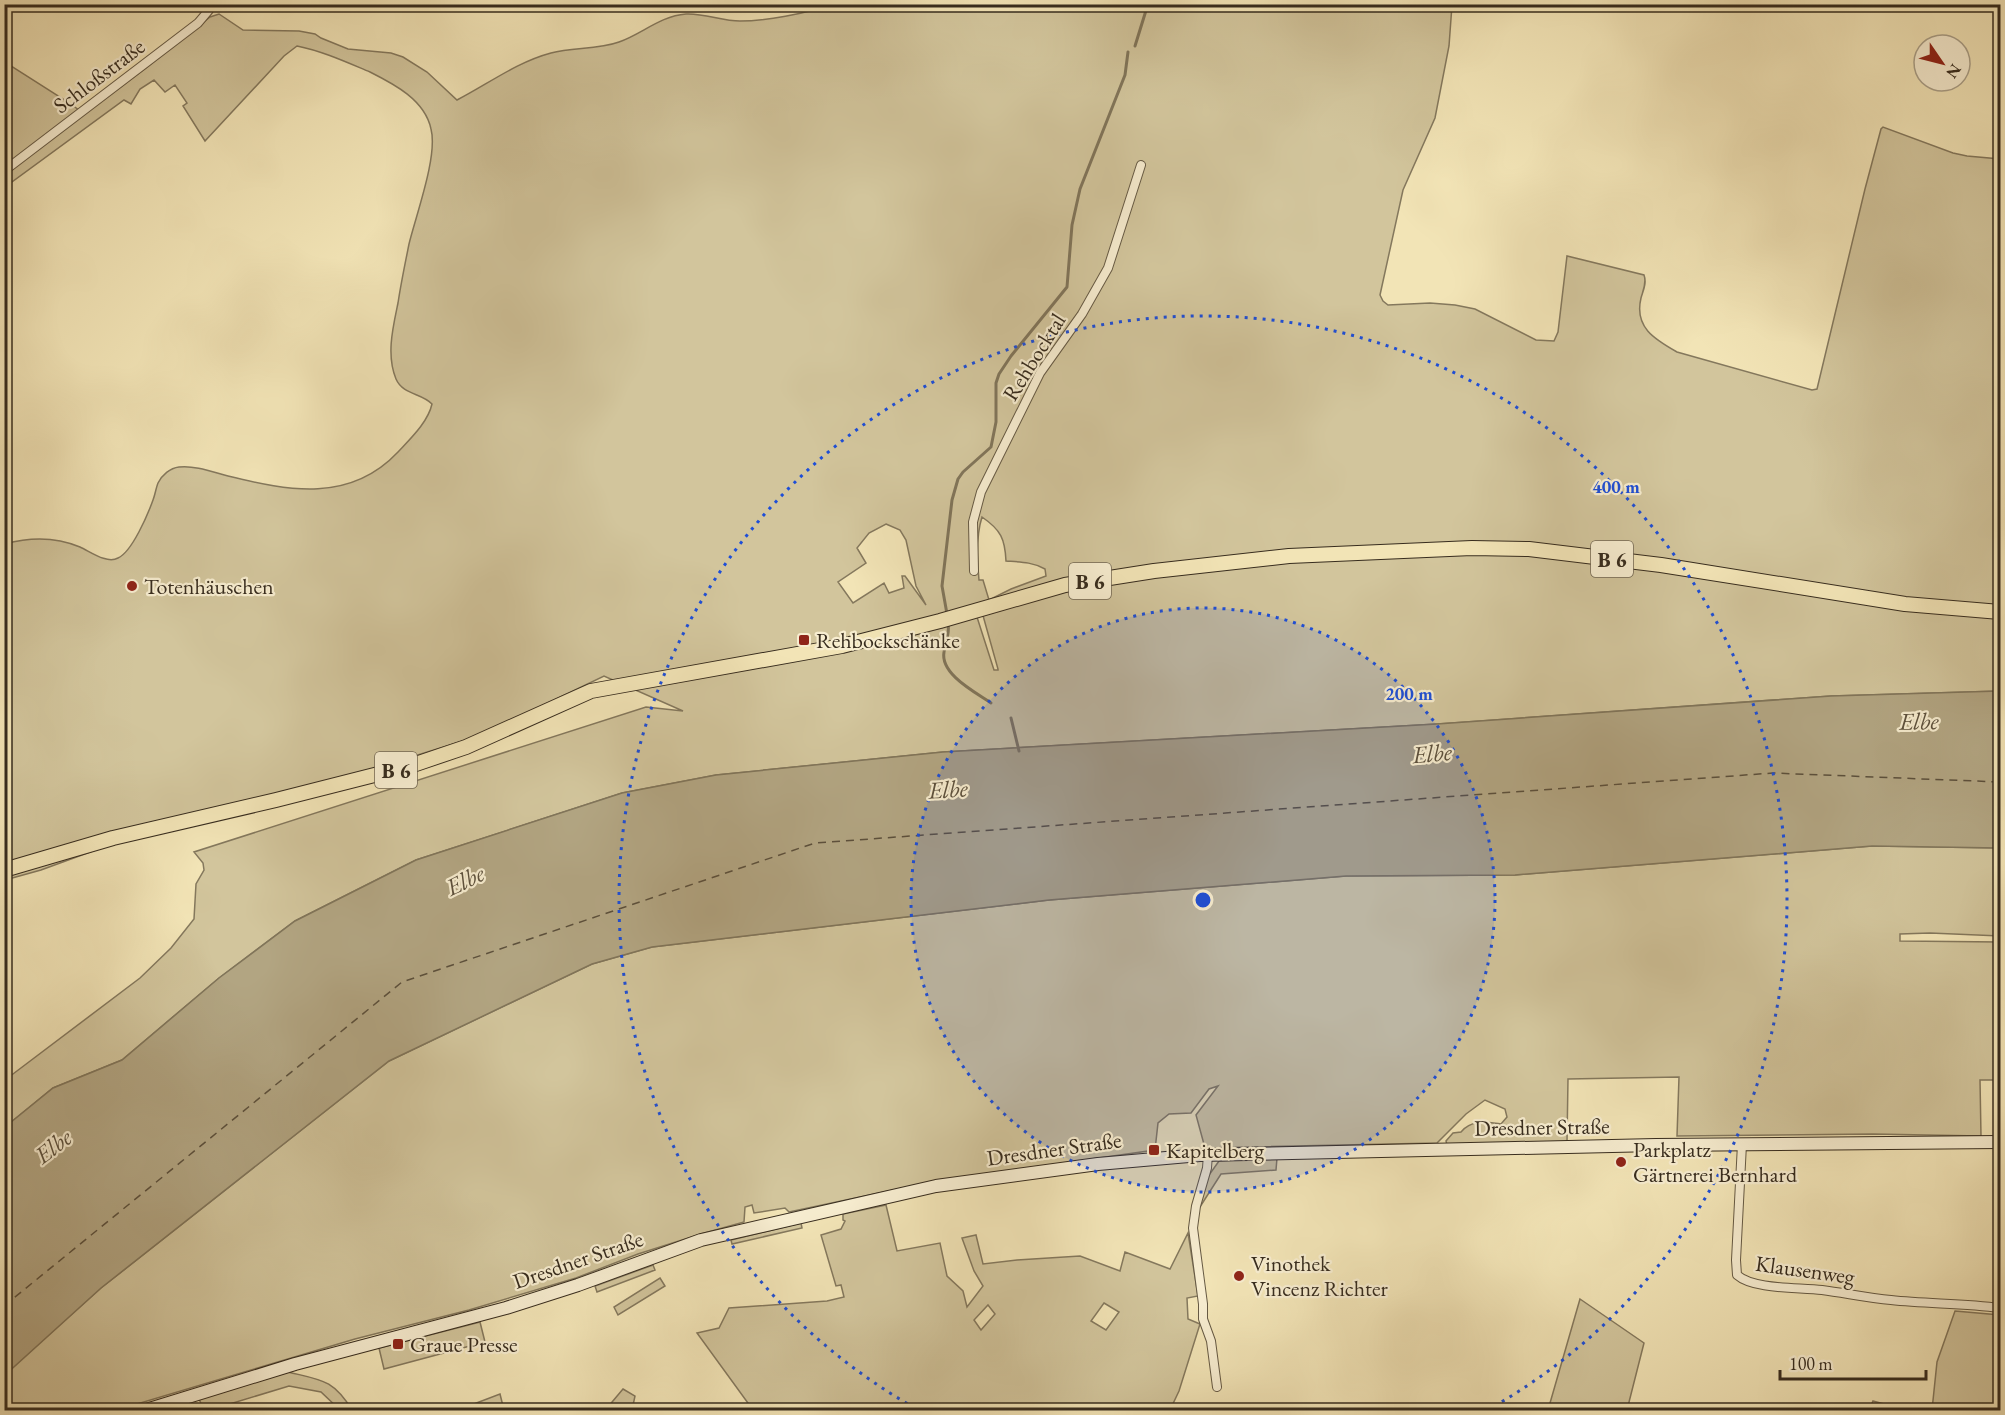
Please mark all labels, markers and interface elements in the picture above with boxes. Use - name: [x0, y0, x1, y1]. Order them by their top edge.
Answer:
- street label: Schloßstraße: [47, 32, 151, 120]
- north arrow: [1912, 33, 1972, 93]
- text: N: [1942, 60, 1966, 83]
- street label: Rehbocktal: [996, 308, 1072, 406]
- text: 400 m: [1592, 475, 1640, 498]
- road number: B 6: [1591, 541, 1633, 577]
- road number: B 6: [1069, 563, 1111, 599]
- place label: Totenhäuschen: [144, 572, 274, 601]
- marker: Totenhäuschen: [125, 579, 139, 593]
- place label: Rehbockschänke: [816, 626, 960, 655]
- marker: Rehbockschänke: [797, 633, 811, 647]
- text: 200 m: [1385, 682, 1433, 705]
- water label: Elbe: [1898, 705, 1940, 737]
- water label: Elbe: [1410, 736, 1454, 770]
- road number: B 6: [375, 752, 417, 788]
- water label: Elbe: [926, 772, 969, 806]
- water label: Elbe: [440, 857, 490, 903]
- centre of rings: [1193, 890, 1213, 910]
- street label: Dresdner Straße: [1474, 1111, 1610, 1143]
- water label: Elbe: [27, 1121, 79, 1171]
- street label: Dresdner Straße: [985, 1125, 1124, 1173]
- place label: Parkplatz Gärtnerei Bernhard: [1633, 1135, 1798, 1189]
- place label: Kapitelberg: [1166, 1136, 1265, 1165]
- marker: Kapitelberg: [1147, 1143, 1161, 1157]
- marker: Parkplatz Gärtnerei Bernhard: [1614, 1155, 1628, 1169]
- street label: Dresdner Straße: [509, 1224, 647, 1296]
- place label: Vinothek Vincenz Richter: [1251, 1249, 1389, 1303]
- street label: Klausenweg: [1753, 1249, 1857, 1291]
- marker: Vinothek Vincenz Richter: [1232, 1269, 1246, 1283]
- place label: Graue Presse: [410, 1330, 518, 1359]
- marker: Graue Presse: [391, 1337, 405, 1351]
- scale bar: [1780, 1343, 1926, 1381]
- text: 100 m: [1789, 1352, 1833, 1375]

